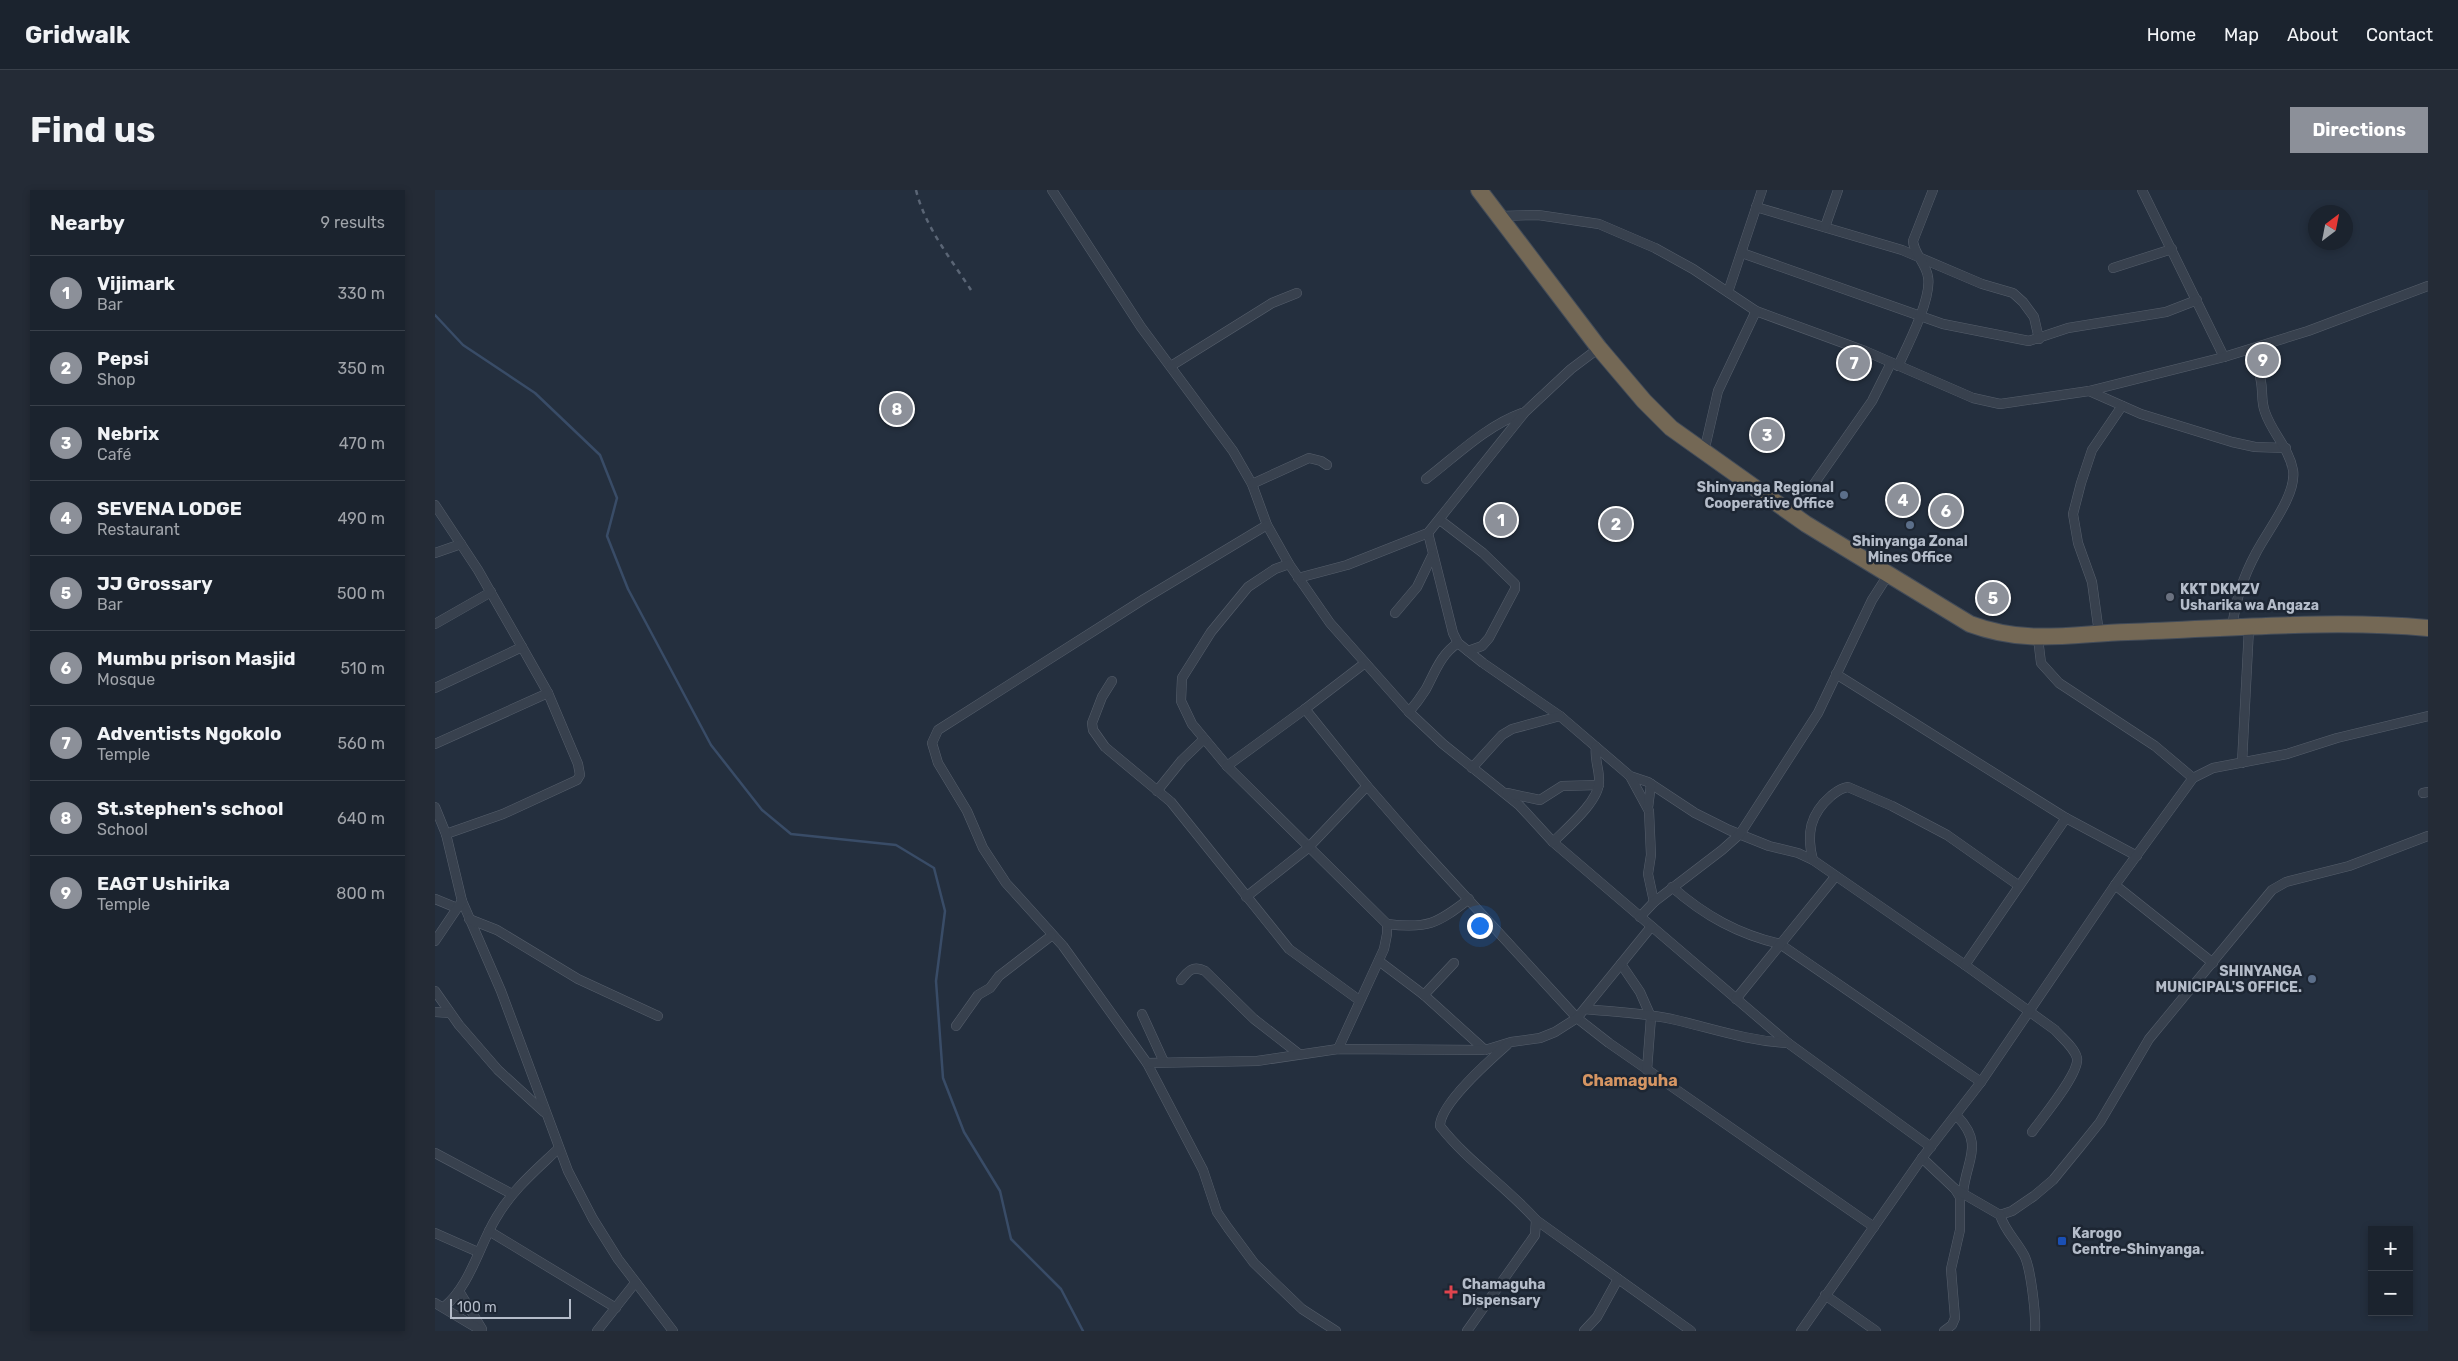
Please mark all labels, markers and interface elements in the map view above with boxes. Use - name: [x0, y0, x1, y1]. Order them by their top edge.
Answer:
- text: Gridwalk: [25, 21, 130, 49]
- text: Home: [2147, 24, 2196, 46]
- text: Map: [2224, 24, 2259, 46]
- text: About: [2287, 24, 2338, 46]
- text: Contact: [2366, 24, 2433, 46]
- button: Directions: [2290, 107, 2428, 153]
- text: Find us: [30, 109, 155, 151]
- north arrow: [2308, 205, 2353, 250]
- text: Nearby: [50, 210, 125, 235]
- text: 9 results: [321, 213, 385, 232]
- text: Vijimark: [97, 272, 175, 295]
- text: 1: [62, 284, 70, 303]
- text: 330 m: [337, 284, 385, 303]
- text: Bar: [97, 295, 123, 314]
- pin: 9: [2247, 341, 2279, 379]
- pin: 7: [1838, 344, 1870, 382]
- text: Pepsi: [97, 347, 149, 370]
- text: 2: [61, 359, 71, 378]
- text: 350 m: [338, 359, 385, 378]
- text: Shop: [97, 370, 135, 389]
- pin: 8: [881, 390, 913, 428]
- pin: 3: [1751, 416, 1783, 454]
- text: Nebrix: [97, 422, 159, 445]
- text: 3: [61, 434, 71, 453]
- text: 470 m: [339, 434, 385, 453]
- text: Café: [97, 445, 131, 464]
- place label: Shinyanga Regional Cooperative Office: [1697, 479, 1834, 512]
- pin: 4: [1887, 481, 1919, 519]
- marker: Shinyanga Regional Cooperative Office: [1838, 489, 1850, 501]
- pin: 6: [1930, 492, 1962, 530]
- text: SEVENA LODGE: [97, 497, 242, 520]
- pin: 1: [1485, 501, 1517, 539]
- pin: 2: [1600, 505, 1632, 543]
- text: 4: [61, 509, 71, 528]
- text: 490 m: [337, 509, 385, 528]
- marker: Shinyanga Zonal Mines Office: [1904, 519, 1916, 531]
- text: Restaurant: [97, 520, 180, 539]
- place label: Shinyanga Zonal Mines Office: [1852, 533, 1968, 566]
- text: JJ Grossary: [97, 572, 213, 595]
- pin: 5: [1977, 579, 2009, 617]
- place label: KKT DKMZV Usharika wa Angaza: [2180, 581, 2319, 614]
- text: 5: [61, 584, 71, 603]
- text: 500 m: [337, 584, 385, 603]
- marker: KKT DKMZV Usharika wa Angaza: [2164, 591, 2176, 603]
- text: Bar: [97, 595, 123, 614]
- text: Mumbu prison Masjid: [97, 647, 296, 670]
- text: 6: [61, 659, 71, 678]
- text: 510 m: [341, 659, 385, 678]
- text: Mosque: [97, 670, 155, 689]
- text: Adventists Ngokolo: [97, 722, 282, 745]
- text: 7: [61, 734, 71, 753]
- text: 560 m: [338, 734, 385, 753]
- text: Temple: [97, 745, 150, 764]
- text: St.stephen's school: [97, 797, 283, 820]
- text: 8: [61, 809, 71, 828]
- text: 640 m: [337, 809, 385, 828]
- text: School: [97, 820, 148, 839]
- text: EAGT Ushirika: [97, 872, 230, 895]
- text: 9: [61, 884, 71, 903]
- text: 800 m: [336, 884, 385, 903]
- text: Temple: [97, 895, 150, 914]
- your location: [1467, 913, 1493, 939]
- place label: SHINYANGA MUNICIPAL'S OFFICE.: [2155, 963, 2302, 996]
- marker: SHINYANGA MUNICIPAL'S OFFICE.: [2306, 973, 2318, 985]
- district label: Chamaguha: [1582, 1071, 1678, 1090]
- place label: Karogo Centre-Shinyanga.: [2072, 1225, 2204, 1258]
- map controls: [2368, 1226, 2413, 1316]
- button: +: [2368, 1226, 2413, 1271]
- marker: Karogo Centre-Shinyanga.: [2056, 1235, 2068, 1247]
- button: −: [2368, 1271, 2413, 1316]
- place label: Chamaguha Dispensary: [1462, 1276, 1545, 1309]
- marker: Chamaguha Dispensary: [1444, 1285, 1458, 1299]
- scale bar: [450, 1296, 571, 1319]
- text: 100 m: [457, 1299, 497, 1316]

